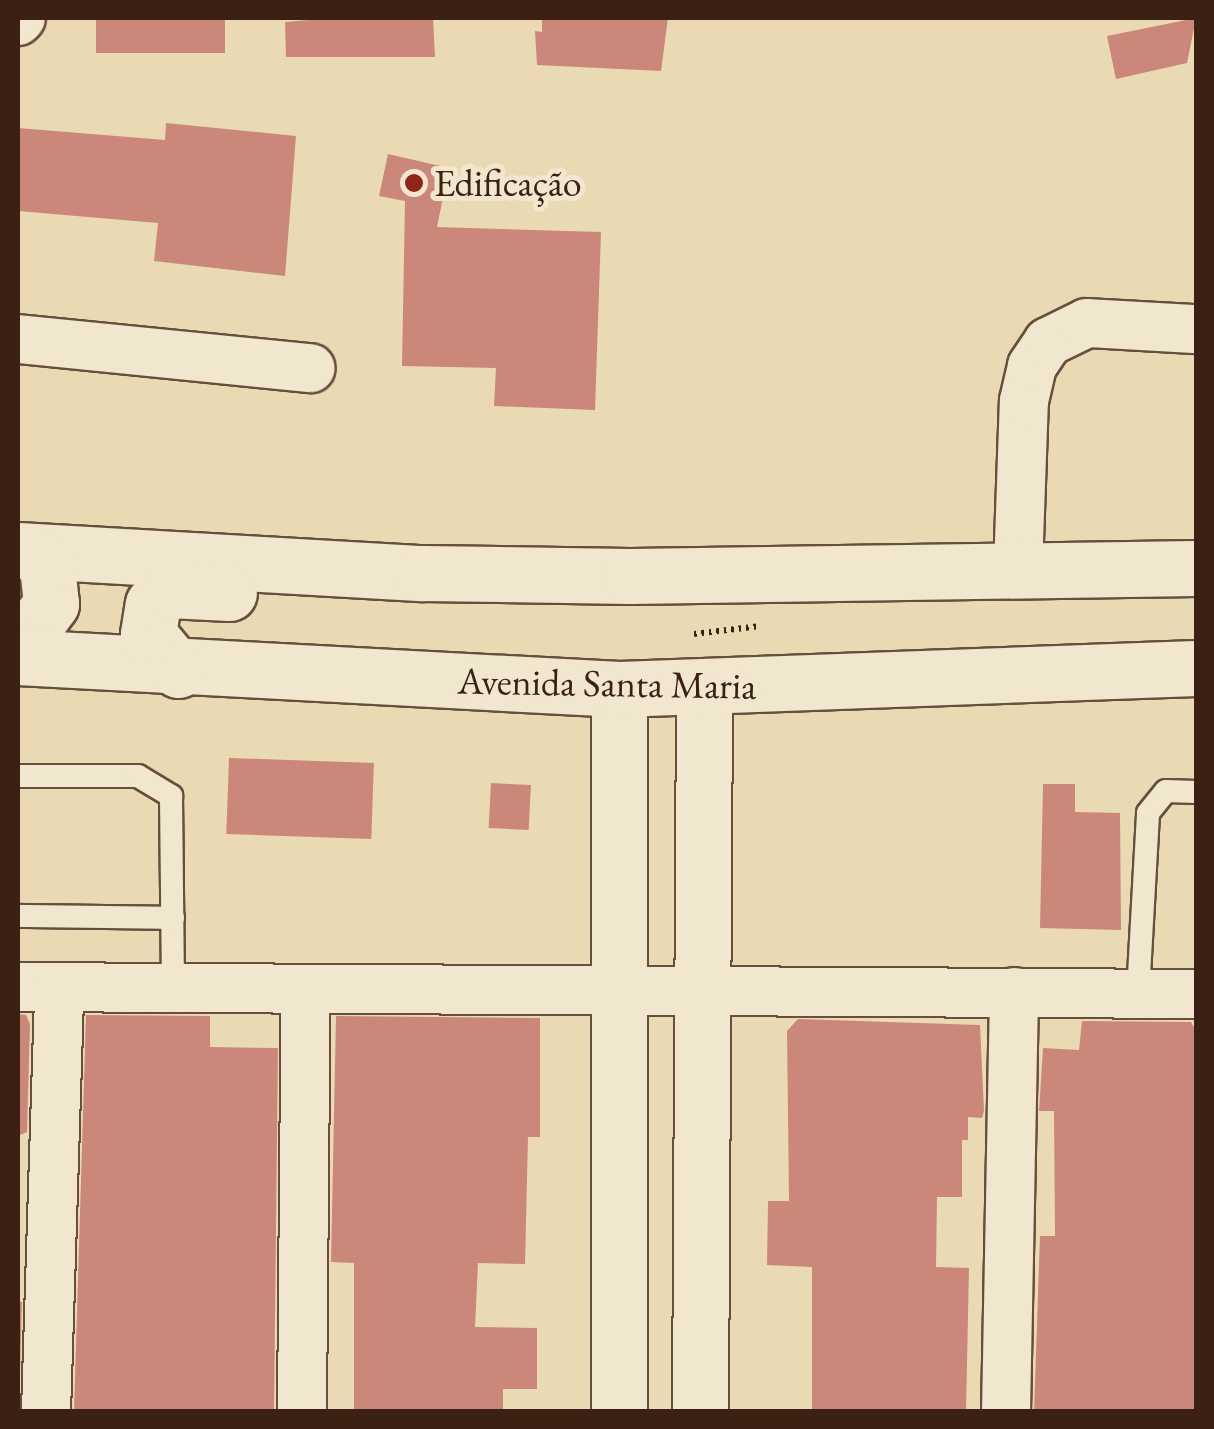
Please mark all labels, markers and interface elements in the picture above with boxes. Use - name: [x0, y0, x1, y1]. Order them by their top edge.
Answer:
- place label: Edificação: [434, 160, 582, 206]
- marker: Edificação: [403, 172, 425, 194]
- street label: Avenida Santa Maria: [457, 658, 757, 708]

